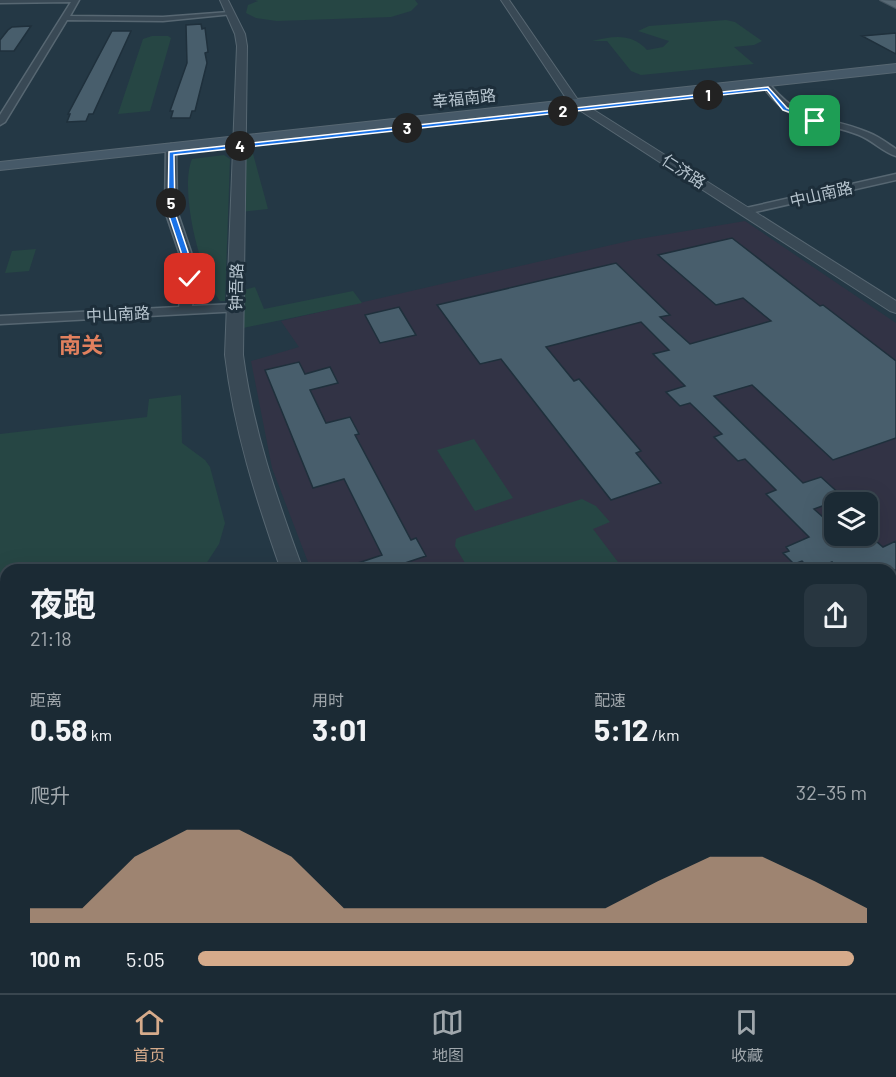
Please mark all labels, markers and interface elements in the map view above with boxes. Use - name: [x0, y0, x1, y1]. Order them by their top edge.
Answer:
- pin: 1: [693, 80, 723, 110]
- street label: 幸福南路: [431, 85, 497, 110]
- text: 1: [705, 85, 711, 104]
- pin: [789, 95, 840, 146]
- pin: 2: [548, 96, 578, 126]
- text: 2: [559, 101, 567, 120]
- icon: arrive: [798, 104, 831, 137]
- pin: 3: [392, 113, 422, 143]
- text: 3: [403, 118, 411, 137]
- pin: 4: [225, 131, 255, 161]
- text: 4: [235, 136, 245, 155]
- street label: 仁济路: [659, 150, 710, 192]
- street label: 中山南路: [788, 177, 854, 210]
- pin: 5: [156, 188, 186, 218]
- text: 5: [167, 193, 175, 212]
- pin: [164, 253, 215, 304]
- icon: check: [173, 262, 206, 295]
- street label: 钟吾路: [226, 263, 245, 311]
- street label: 中山南路: [86, 302, 150, 325]
- district label: 南关: [59, 331, 103, 357]
- map controls: [824, 492, 878, 546]
- button: layers: [824, 492, 878, 546]
- text: 夜跑: [30, 583, 96, 623]
- button: share: [804, 584, 867, 647]
- text: 21:18: [30, 626, 72, 650]
- text: 距离: [30, 690, 62, 709]
- text: 用时: [312, 690, 344, 709]
- text: 配速: [594, 690, 626, 709]
- text: 0.58: [30, 711, 88, 747]
- text: 3:01: [312, 711, 367, 747]
- text: 5:12: [594, 711, 649, 747]
- text: km: [88, 725, 112, 744]
- text: /km: [649, 725, 679, 744]
- text: 32–35 m: [796, 780, 867, 804]
- text: 爬升: [30, 783, 70, 807]
- text: 100 m: [30, 947, 81, 971]
- text: 5:05: [126, 947, 165, 971]
- tab: 首页: [133, 1006, 166, 1066]
- tab: 地图: [431, 1006, 464, 1066]
- tab: 收藏: [730, 1006, 763, 1066]

